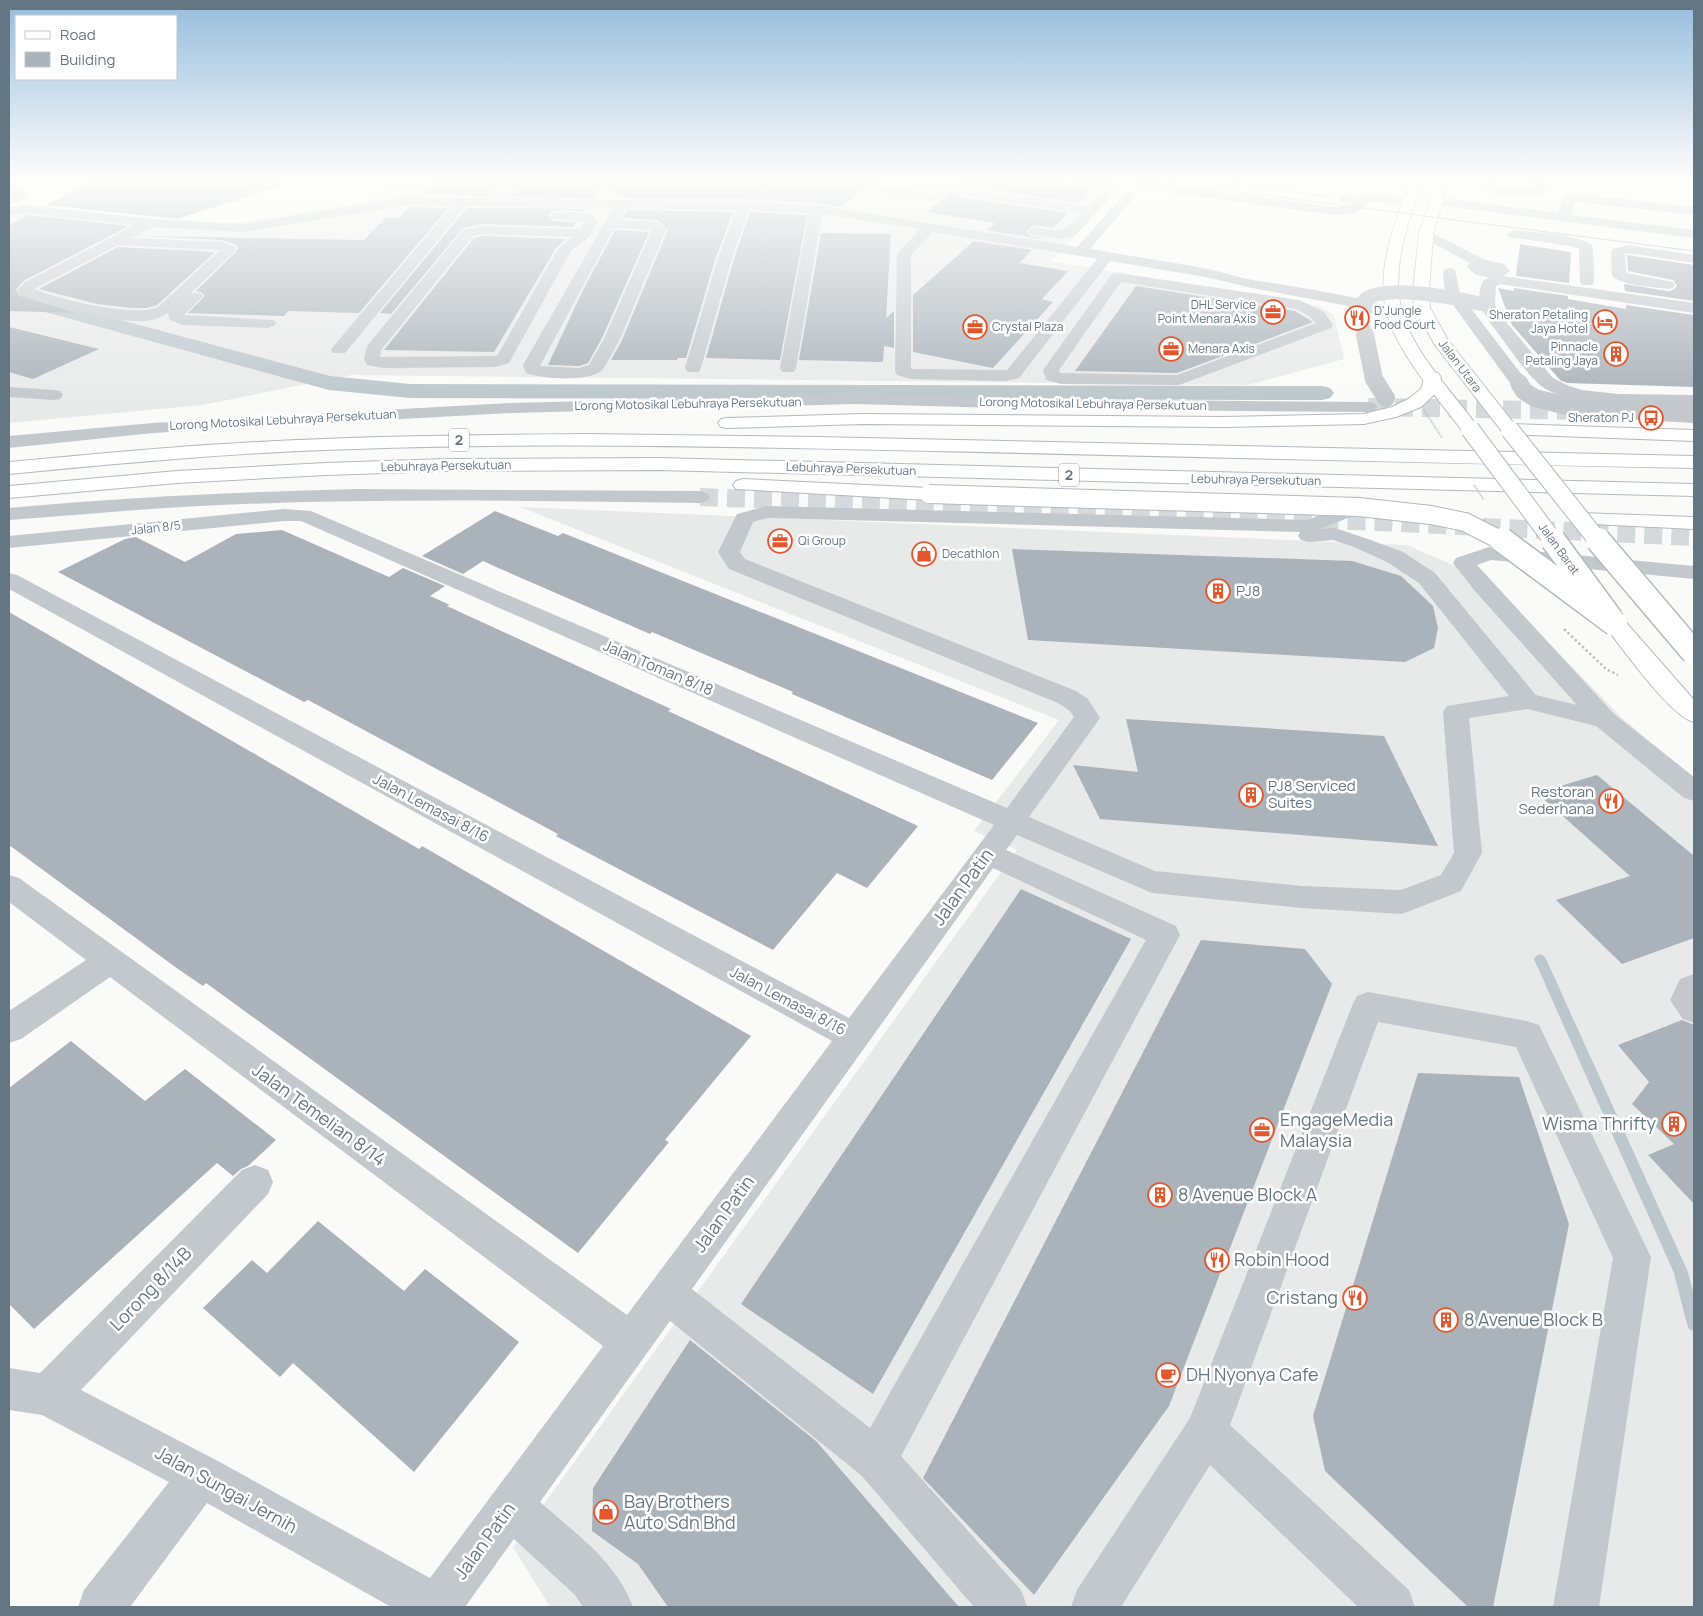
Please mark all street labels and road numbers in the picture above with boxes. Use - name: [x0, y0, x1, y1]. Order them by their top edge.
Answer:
- street label: Jalan Utara: [1435, 336, 1486, 396]
- street label: Lorong Motosikal Lebuhraya Persekutuan: [574, 393, 802, 414]
- street label: Lorong Motosikal Lebuhraya Persekutuan: [979, 393, 1207, 414]
- street label: Lorong Motosikal Lebuhraya Persekutuan: [169, 405, 397, 434]
- road number: 2: [449, 428, 469, 452]
- street label: Lebuhraya Persekutuan: [381, 456, 511, 475]
- street label: Lebuhraya Persekutuan: [786, 458, 917, 479]
- road number: 2: [1059, 464, 1079, 486]
- street label: Lebuhraya Persekutuan: [1191, 470, 1321, 489]
- street label: Jalan 8/5: [130, 516, 182, 539]
- street label: Jalan Barat: [1535, 519, 1584, 578]
- street label: Jalan Toman 8/18: [600, 635, 716, 700]
- street label: Jalan Lemasai 8/16: [370, 768, 493, 847]
- street label: Jalan Patin: [926, 843, 998, 930]
- street label: Jalan Lemasai 8/16: [727, 961, 850, 1040]
- street label: Jalan Temelian 8/14: [248, 1057, 391, 1171]
- street label: Jalan Patin: [687, 1170, 759, 1257]
- street label: Lorong 8/14B: [104, 1241, 196, 1335]
- street label: Jalan Sungai Jernih: [151, 1440, 302, 1538]
- street label: Jalan Patin: [448, 1497, 520, 1584]

